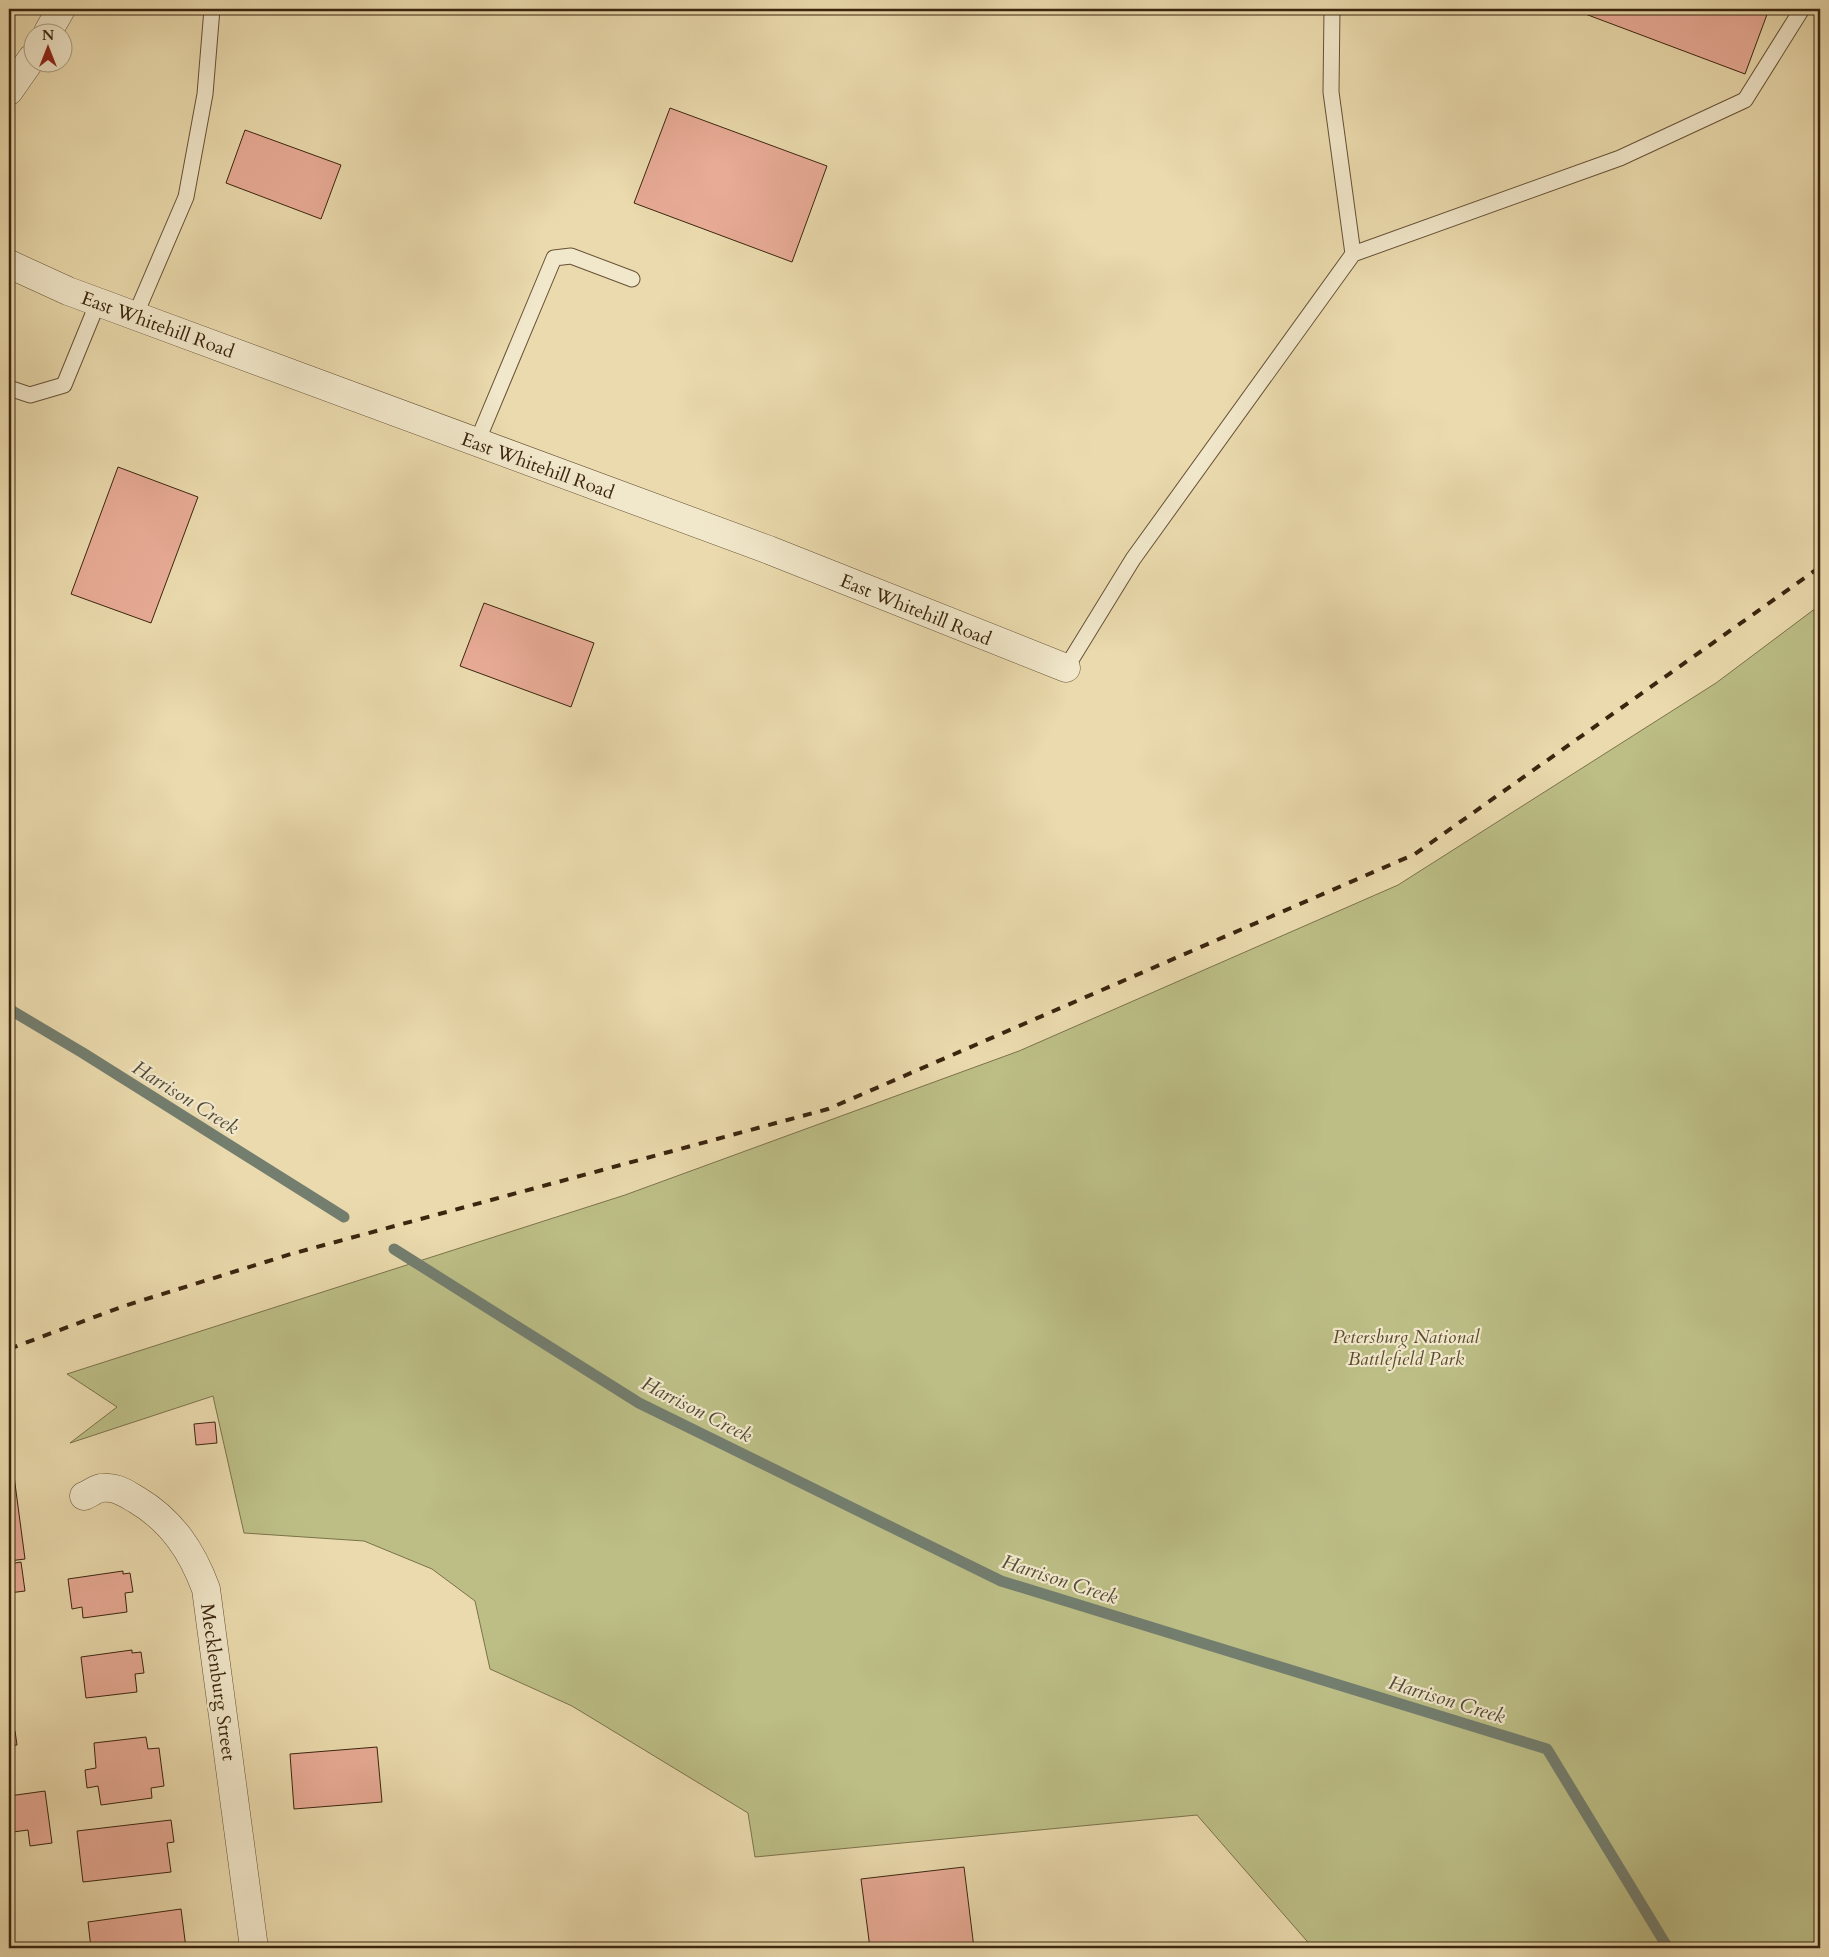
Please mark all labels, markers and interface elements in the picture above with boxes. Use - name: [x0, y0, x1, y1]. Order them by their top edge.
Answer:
- north arrow: [22, 22, 72, 72]
- text: N: [42, 26, 54, 45]
- street label: East Whitehill Road: [78, 285, 238, 365]
- street label: East Whitehill Road: [458, 426, 618, 506]
- street label: East Whitehill Road: [836, 568, 995, 652]
- water label: Harrison Creek: [127, 1054, 244, 1141]
- park label: Petersburg National Battlefield Park: [1333, 1324, 1480, 1372]
- water label: Harrison Creek: [637, 1370, 757, 1449]
- water label: Harrison Creek: [998, 1548, 1122, 1611]
- street label: Mecklenburg Street: [194, 1602, 242, 1762]
- water label: Harrison Creek: [1385, 1669, 1509, 1730]

